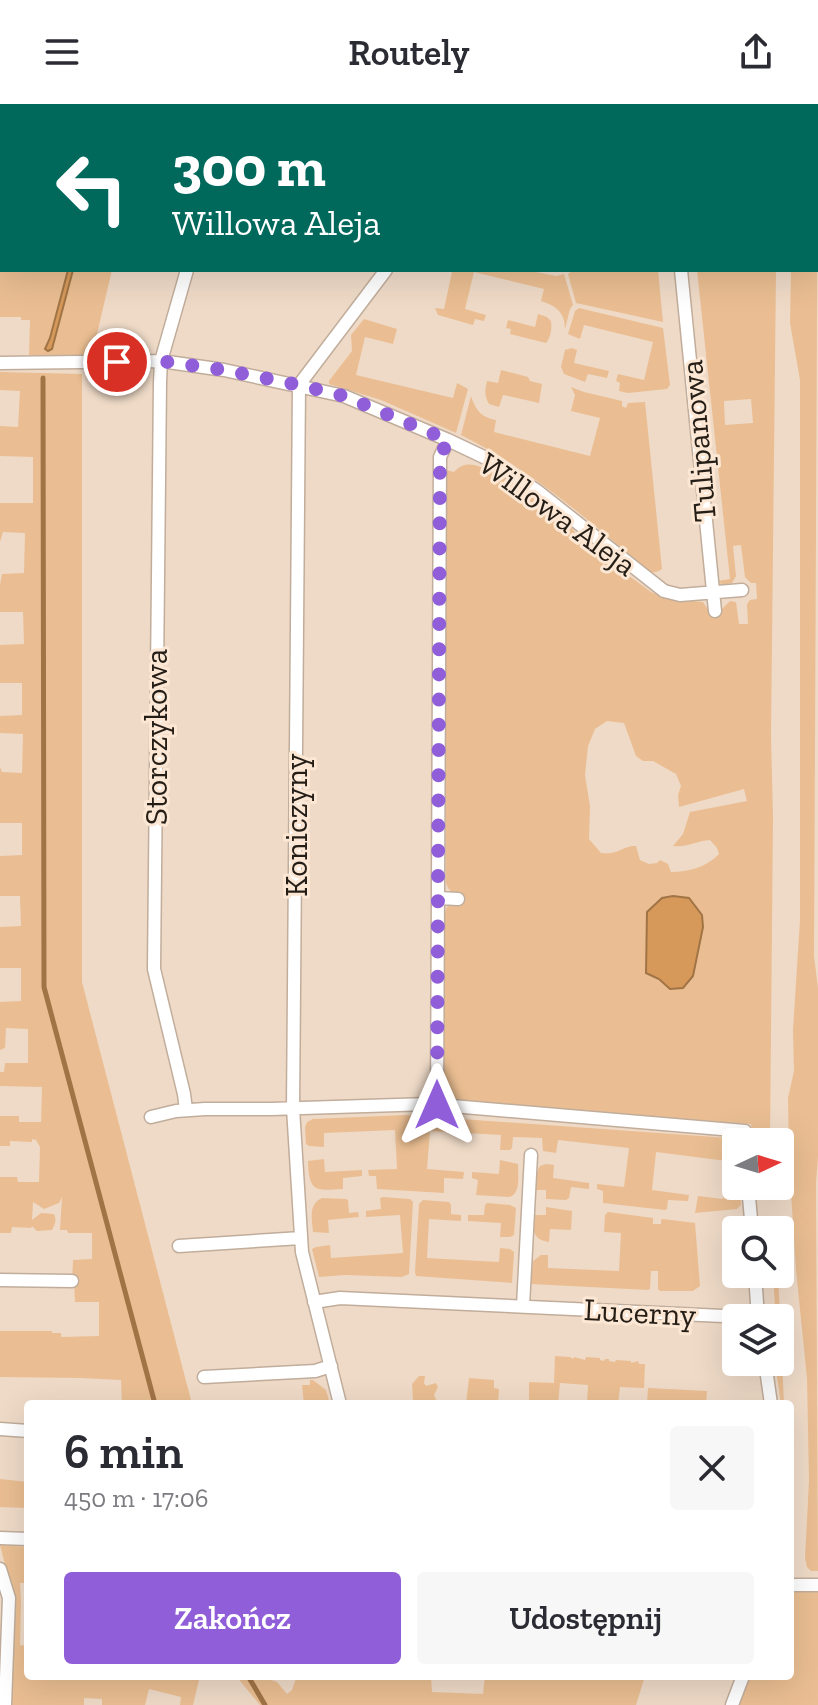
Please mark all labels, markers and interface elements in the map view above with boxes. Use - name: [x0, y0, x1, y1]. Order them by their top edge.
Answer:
- icon: menu: [40, 30, 84, 74]
- icon: share: [734, 30, 778, 74]
- text: Routely: [348, 31, 470, 74]
- text: 300 m: [172, 133, 326, 200]
- icon: left: [40, 136, 144, 240]
- text: Willowa Aleja: [172, 201, 381, 244]
- pin: [83, 328, 151, 396]
- icon: arrive: [95, 340, 139, 384]
- street label: Tulipanowa: [672, 358, 724, 524]
- street label: Willowa Aleja: [472, 444, 644, 584]
- street label: Storczykowa: [137, 649, 175, 825]
- street label: Koniczyny: [277, 753, 315, 897]
- position arrow: [395, 1063, 479, 1147]
- north arrow: [722, 1128, 794, 1200]
- map controls: [722, 1128, 794, 1376]
- button: search: [722, 1216, 794, 1288]
- street label: Lucerny: [583, 1290, 698, 1334]
- button: layers: [722, 1304, 794, 1376]
- text: 6 min: [64, 1423, 183, 1480]
- button: close: [670, 1426, 754, 1510]
- text: 450 m · 17:06: [64, 1482, 209, 1514]
- button: Zakończ: [64, 1572, 401, 1664]
- button: Udostępnij: [417, 1572, 754, 1664]

